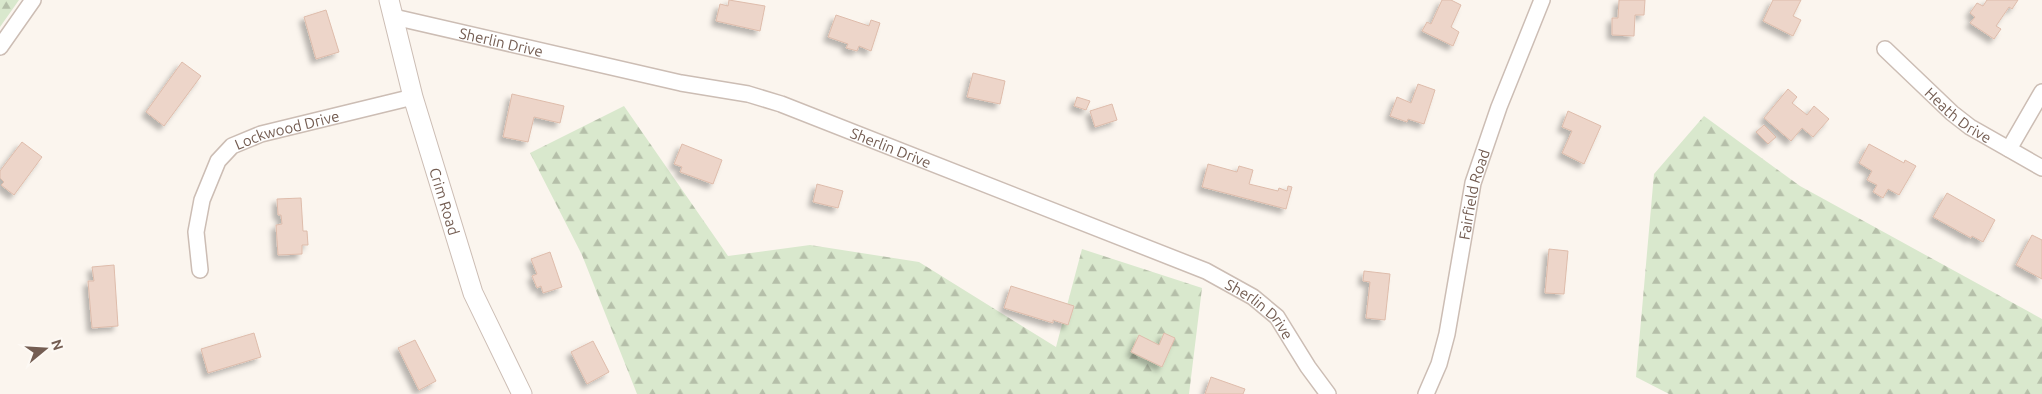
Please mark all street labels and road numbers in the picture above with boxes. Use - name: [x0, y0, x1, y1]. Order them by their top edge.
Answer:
- street label: Sherlin Drive: [458, 24, 545, 60]
- street label: Heath Drive: [1922, 84, 1995, 146]
- street label: Lockwood Drive: [232, 107, 341, 152]
- street label: Sherlin Drive: [848, 124, 934, 171]
- street label: Fairfield Road: [1455, 147, 1493, 241]
- street label: Crim Road: [427, 166, 463, 237]
- street label: Sherlin Drive: [1223, 275, 1297, 342]

